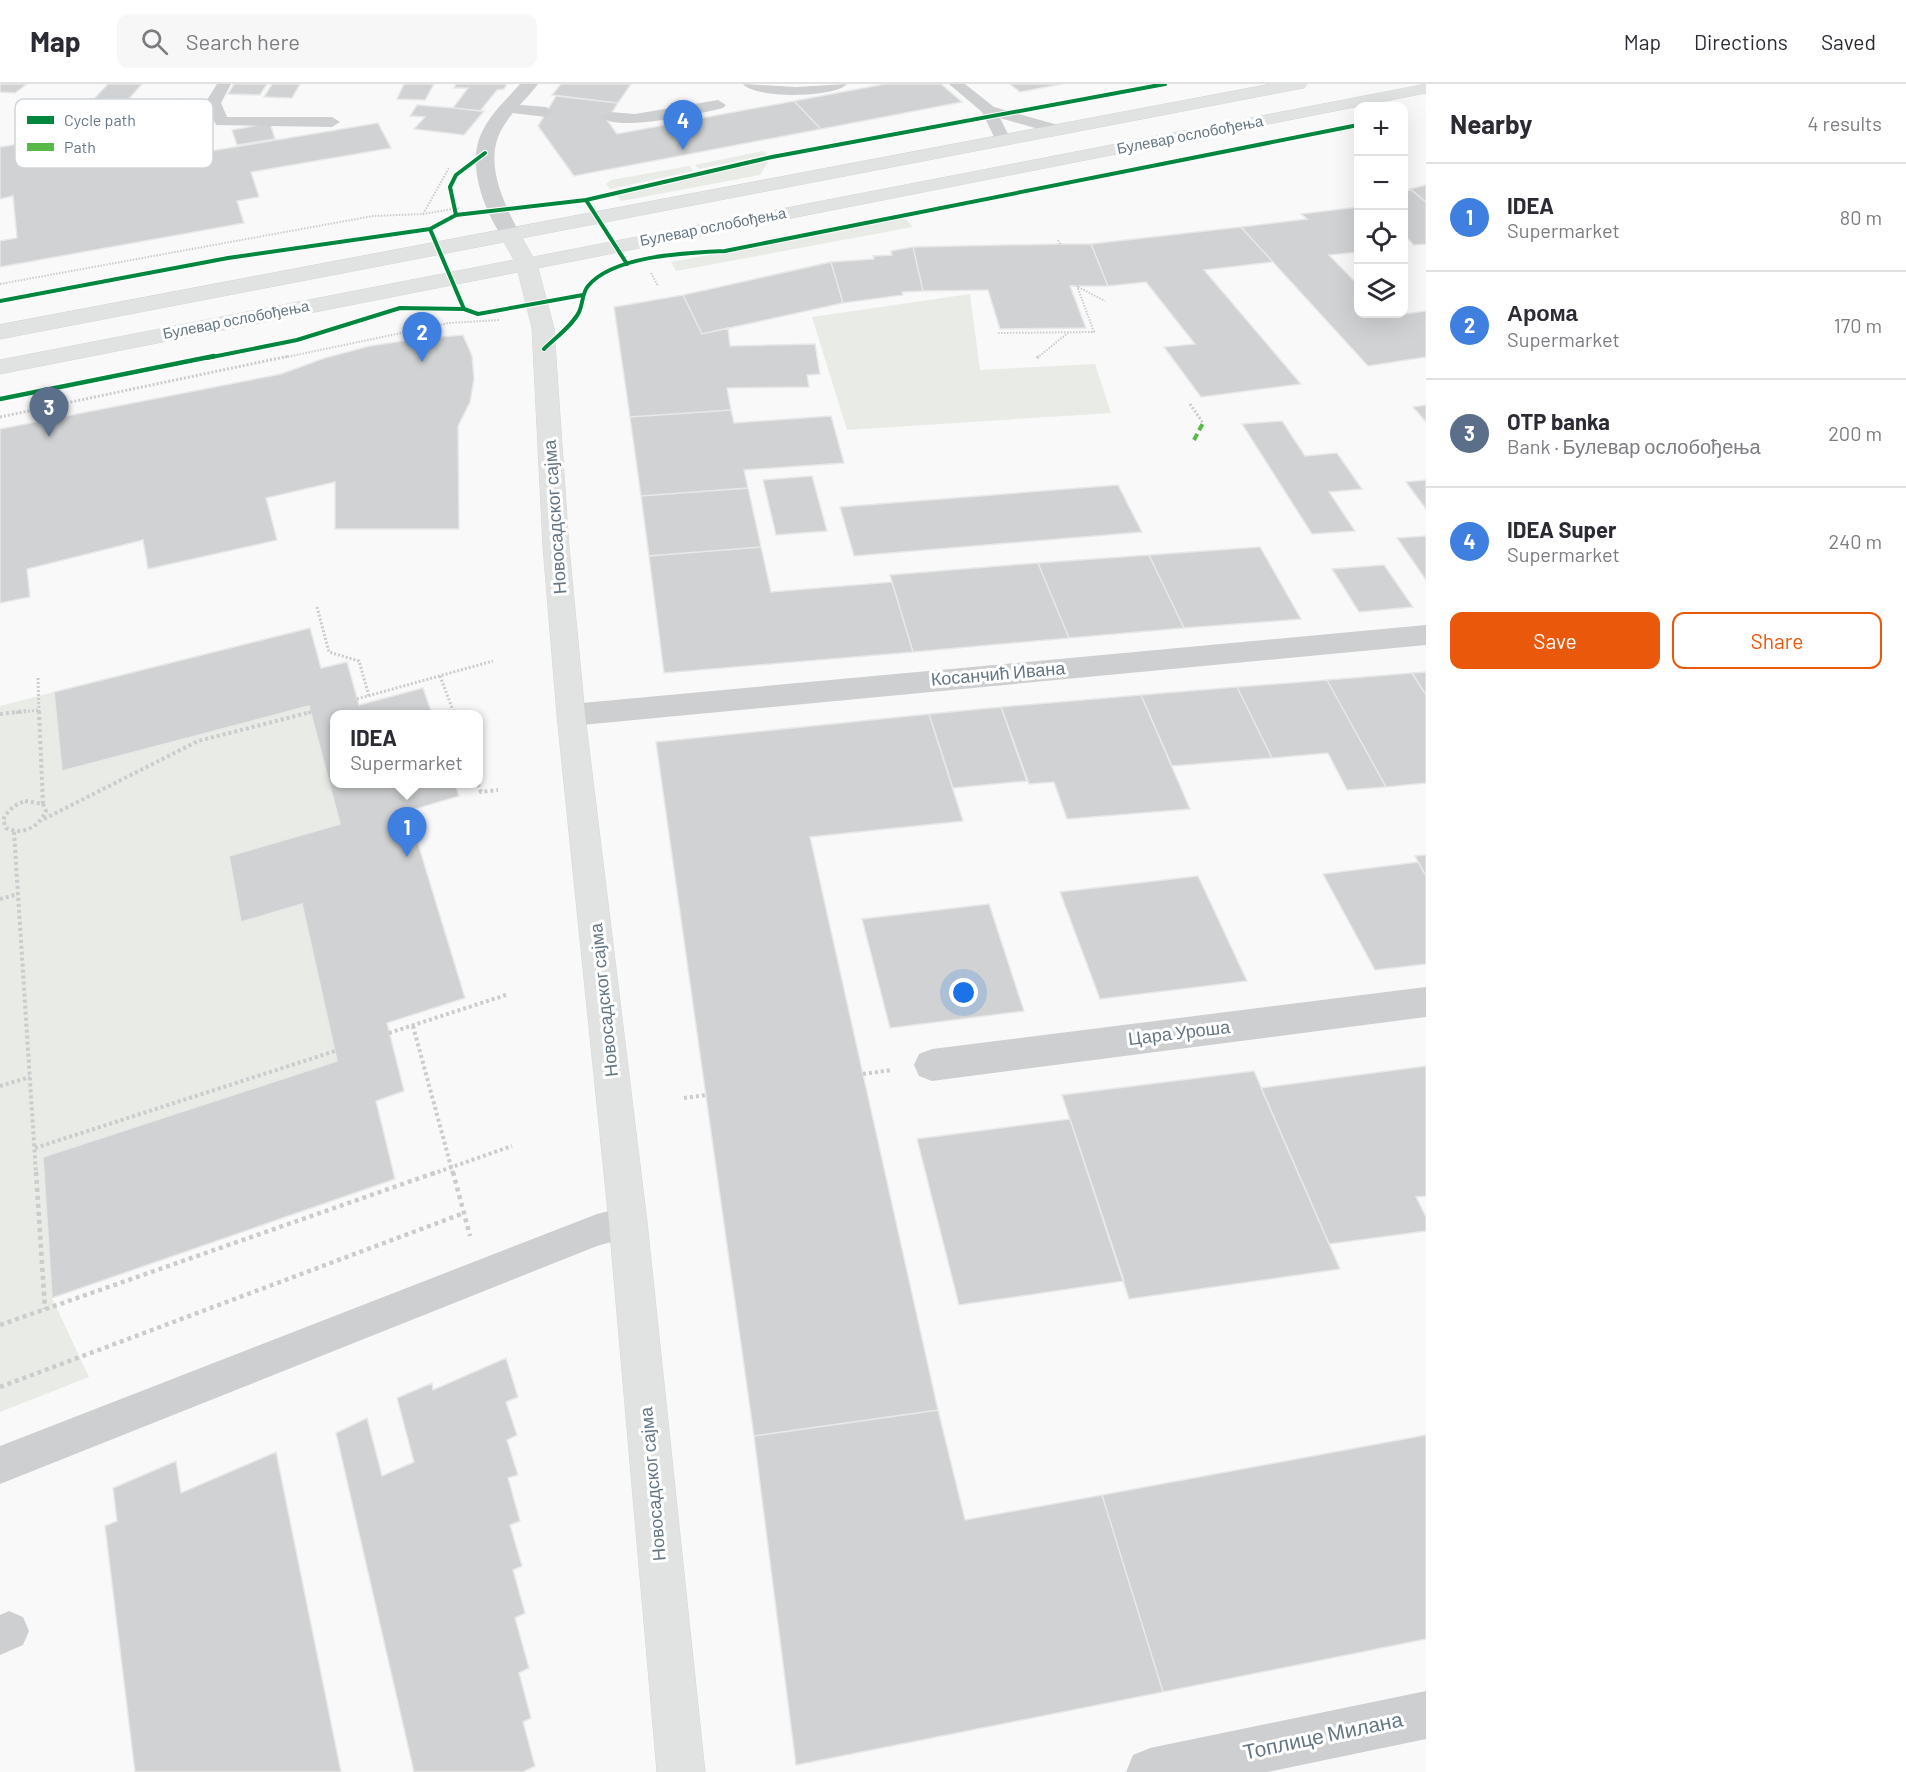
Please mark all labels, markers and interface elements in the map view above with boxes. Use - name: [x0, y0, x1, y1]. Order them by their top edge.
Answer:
- search box: [117, 14, 537, 68]
- text: Map: [30, 24, 81, 58]
- icon: search: [138, 25, 171, 58]
- text: Search here: [186, 28, 300, 54]
- text: Map: [1624, 29, 1661, 54]
- text: Directions: [1694, 29, 1788, 54]
- text: Saved: [1821, 29, 1876, 54]
- legend: [15, 99, 213, 168]
- pin: 4: [664, 100, 702, 150]
- map controls: [1354, 102, 1408, 318]
- button: +: [1354, 102, 1408, 156]
- text: Nearby: [1450, 108, 1532, 139]
- text: Cycle path: [64, 110, 136, 129]
- street label: Булевар ослобођења: [1115, 111, 1265, 157]
- text: 4 results: [1807, 111, 1882, 135]
- text: Path: [64, 137, 96, 156]
- button: −: [1354, 156, 1408, 210]
- text: IDEA: [1507, 192, 1554, 218]
- street label: Булевар ослобођења: [638, 203, 788, 249]
- text: 1: [1466, 205, 1473, 229]
- text: 80 m: [1840, 205, 1882, 229]
- button: locate: [1354, 210, 1408, 264]
- text: Supermarket: [1507, 218, 1620, 242]
- button: layers: [1354, 264, 1408, 318]
- street label: Булевар ослобођења: [161, 296, 311, 342]
- text: Арома: [1507, 299, 1578, 325]
- pin: 2: [402, 312, 442, 362]
- text: 2: [1464, 313, 1475, 337]
- text: 170 m: [1834, 313, 1882, 337]
- text: Supermarket: [1507, 327, 1620, 351]
- pin: 3: [29, 388, 68, 437]
- text: OTP banka: [1507, 408, 1610, 434]
- text: 3: [1464, 421, 1475, 445]
- text: 200 m: [1828, 421, 1882, 445]
- text: Bank · Булевар ослобођења: [1507, 434, 1761, 458]
- street label: Новосадског сајма: [538, 438, 570, 595]
- text: IDEA Super: [1507, 516, 1616, 542]
- text: 4: [1463, 529, 1476, 553]
- text: 240 m: [1828, 529, 1882, 553]
- text: Supermarket: [1507, 542, 1620, 566]
- button: Save: [1450, 612, 1660, 669]
- button: Share: [1672, 612, 1882, 669]
- street label: Косанчић Ивана: [930, 656, 1067, 690]
- popup: [330, 710, 483, 788]
- text: IDEA: [350, 724, 397, 750]
- text: Supermarket: [350, 750, 463, 774]
- pin: 1: [388, 808, 426, 857]
- street label: Новосадског сајма: [584, 921, 622, 1078]
- your location: [949, 978, 978, 1007]
- street label: Цара Уроша: [1127, 1015, 1232, 1049]
- street label: Новосадског сајма: [634, 1405, 670, 1562]
- street label: Топлице Милана: [1241, 1705, 1405, 1764]

